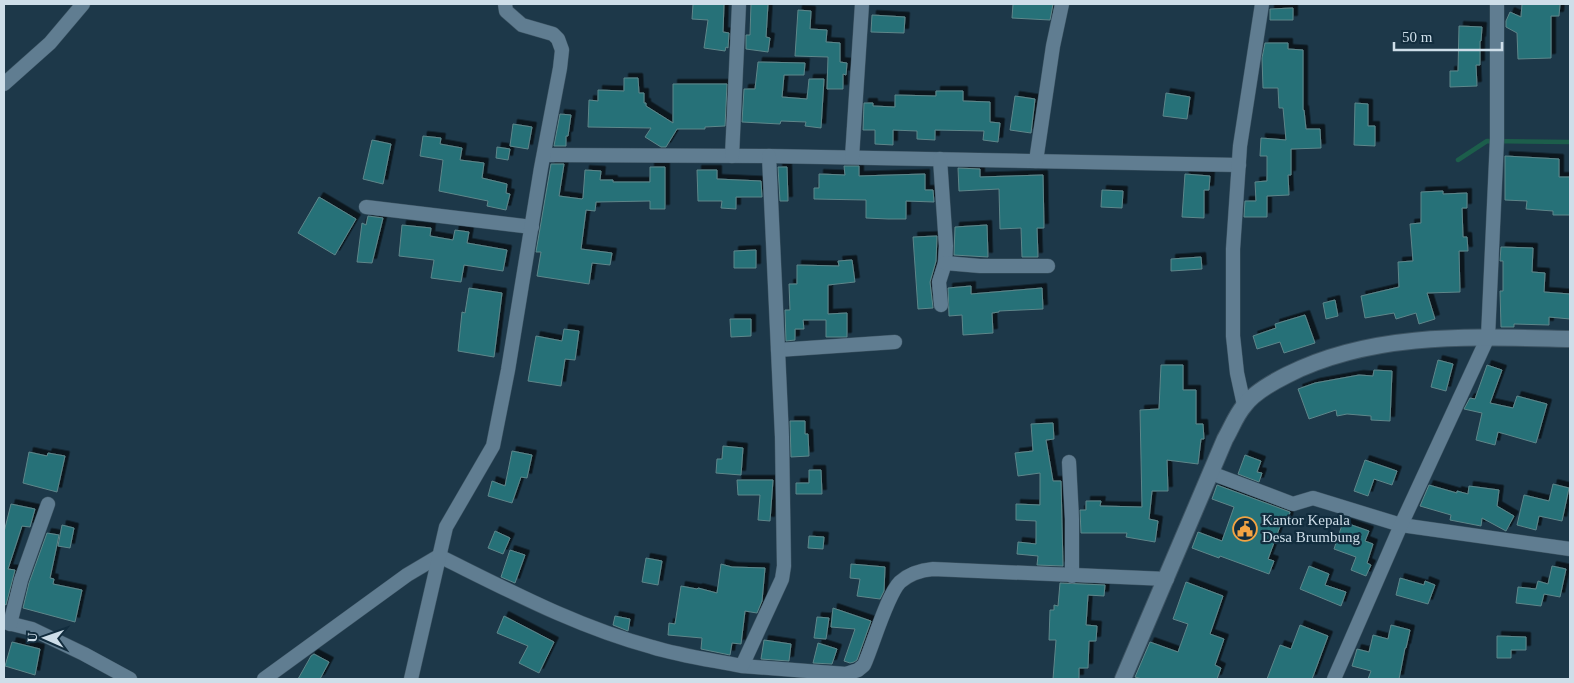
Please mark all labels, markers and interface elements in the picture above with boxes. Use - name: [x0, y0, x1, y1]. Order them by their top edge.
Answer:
- scale bar: [1394, 20, 1502, 52]
- text: 50 m: [1402, 29, 1433, 45]
- place label: Kantor Kepala Desa Brumbung: [1262, 512, 1360, 545]
- public building icon: Kantor Kepala Desa Brumbung: [1232, 516, 1258, 542]
- north arrow: [20, 613, 70, 663]
- text: U: [25, 632, 40, 643]

